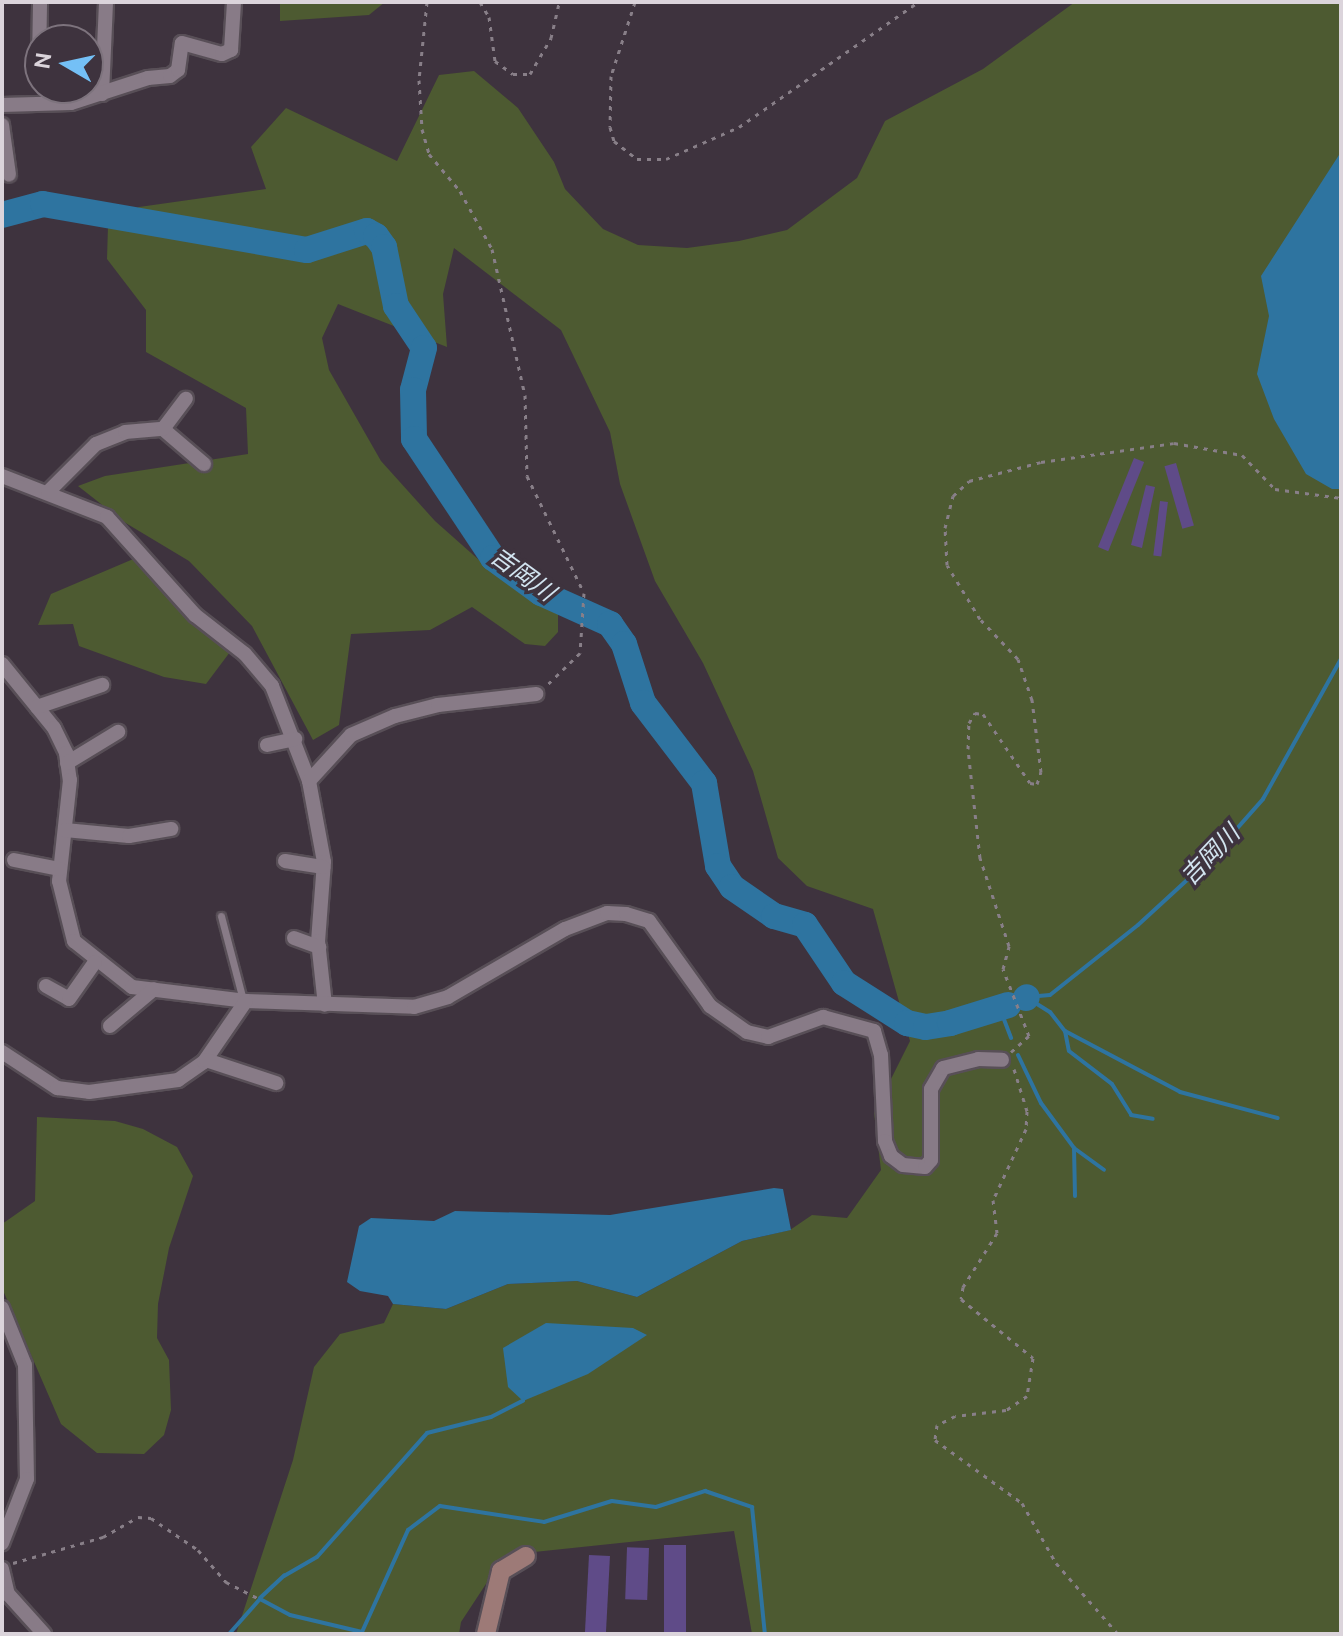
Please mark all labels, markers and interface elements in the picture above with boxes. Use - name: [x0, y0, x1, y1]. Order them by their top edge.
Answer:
- north arrow: [24, 24, 104, 104]
- text: N: [28, 50, 55, 71]
- water label: 吉岡川: [485, 541, 561, 607]
- water label: 吉岡川: [1175, 819, 1245, 891]

